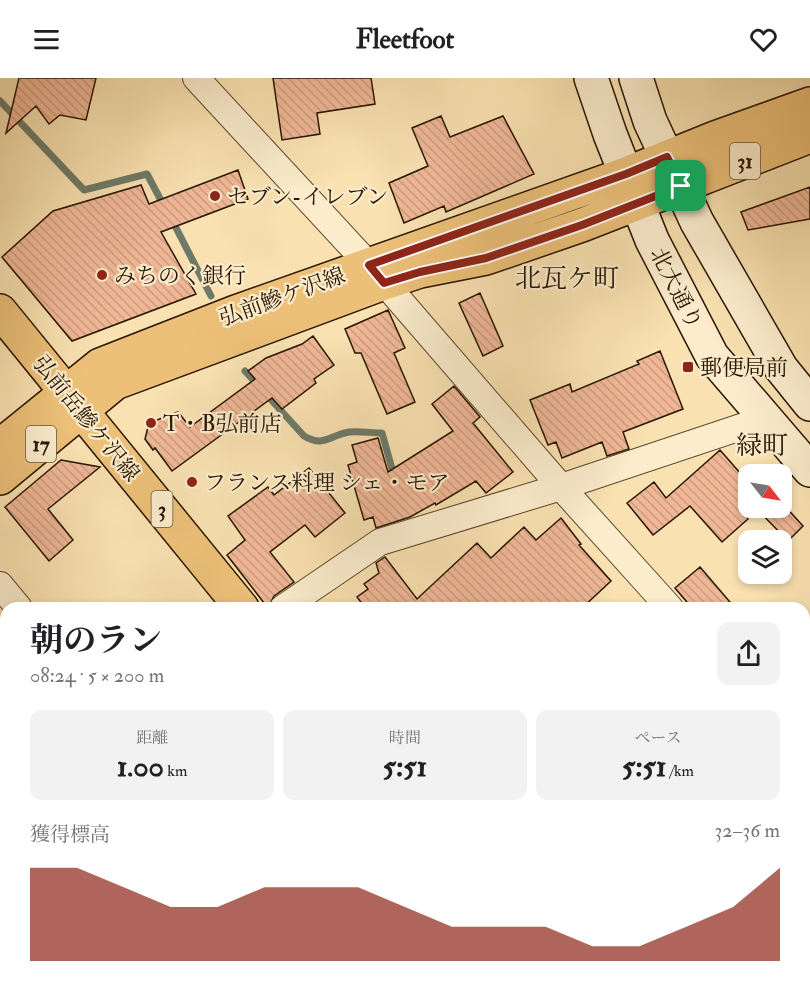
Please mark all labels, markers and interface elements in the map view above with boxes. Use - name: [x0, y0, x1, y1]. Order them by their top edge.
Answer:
- icon: menu: [30, 23, 63, 56]
- text: Fleetfoot: [356, 23, 454, 56]
- icon: heart: [747, 23, 780, 56]
- road number: 31: [730, 143, 760, 179]
- pin: [655, 160, 706, 211]
- icon: arrive: [664, 169, 697, 202]
- place label: セブン-イレブン: [227, 183, 389, 211]
- marker: セブン-イレブン: [208, 189, 222, 203]
- street label: 北大通り: [644, 243, 709, 334]
- street label: 弘前鰺ケ沢線: [216, 261, 349, 333]
- place label: みちのく銀行: [114, 262, 246, 290]
- district label: 北瓦ケ町: [515, 263, 619, 295]
- marker: みちのく銀行: [95, 268, 109, 282]
- street label: 弘前岳鰺ケ沢線: [27, 350, 146, 487]
- place label: 郵便局前: [700, 354, 788, 382]
- marker: 郵便局前: [681, 360, 695, 374]
- place label: T・B弘前店: [163, 410, 282, 438]
- marker: T・B弘前店: [144, 416, 158, 430]
- road number: 17: [26, 426, 56, 462]
- district label: 緑町: [736, 430, 788, 462]
- north arrow: [738, 464, 792, 518]
- map controls: [738, 464, 792, 584]
- place label: フランス料理 シェ・モア: [204, 469, 450, 497]
- marker: フランス料理 シェ・モア: [185, 475, 199, 489]
- road number: 3: [152, 491, 172, 527]
- button: layers: [738, 530, 792, 584]
- text: 朝のラン: [30, 620, 162, 661]
- button: share: [717, 622, 780, 685]
- text: 08:24 · 5 × 200 m: [30, 663, 164, 688]
- text: 距離: [136, 728, 168, 748]
- text: 時間: [389, 728, 421, 748]
- text: ペース: [634, 728, 682, 748]
- text: 1.00: [117, 748, 164, 785]
- text: 5:51: [383, 748, 427, 785]
- text: 5:51: [622, 748, 666, 785]
- text: km: [164, 761, 187, 781]
- text: /km: [666, 761, 694, 781]
- text: 32–36 m: [715, 818, 780, 843]
- text: 獲得標高: [30, 822, 110, 847]

